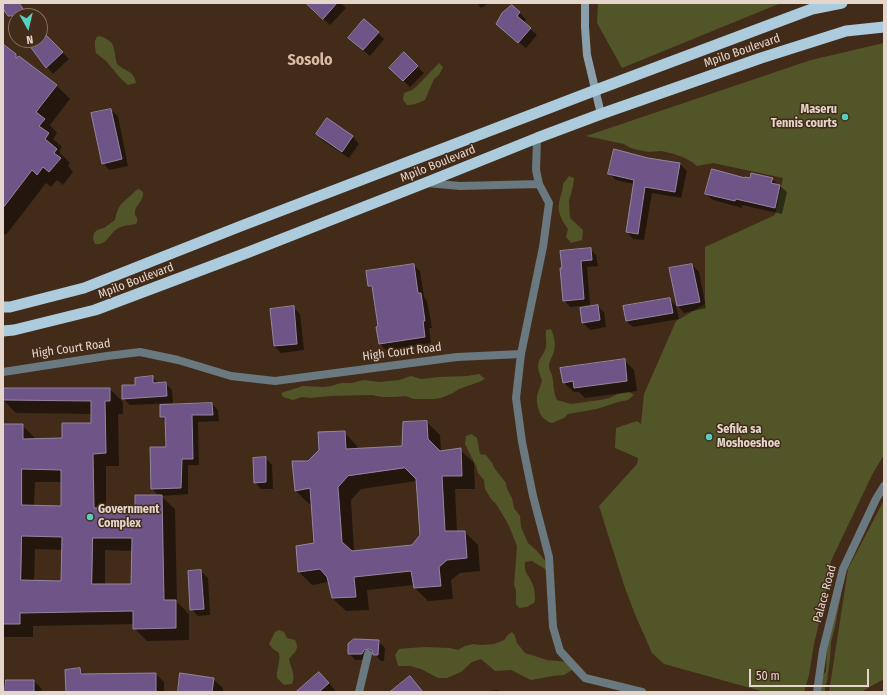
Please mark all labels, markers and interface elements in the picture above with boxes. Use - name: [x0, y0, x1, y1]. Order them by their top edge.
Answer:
- north arrow: [8, 8, 48, 48]
- street label: Mpilo Boulevard: [702, 31, 782, 71]
- text: N: [25, 32, 34, 46]
- district label: Sosolo: [287, 51, 333, 71]
- place label: Maseru Tennis courts: [771, 103, 837, 131]
- marker: Maseru Tennis courts: [840, 112, 850, 122]
- street label: Mpilo Boulevard: [398, 142, 478, 186]
- street label: Mpilo Boulevard: [96, 260, 176, 302]
- street label: High Court Road: [31, 336, 111, 362]
- street label: High Court Road: [362, 340, 442, 364]
- place label: Sefika sa Moshoeshoe: [717, 423, 780, 451]
- marker: Sefika sa Moshoeshoe: [704, 432, 714, 442]
- place label: Government Complex: [98, 503, 159, 531]
- marker: Government Complex: [85, 512, 95, 522]
- street label: Palace Road: [810, 564, 840, 624]
- scale bar: [751, 661, 871, 687]
- text: 50 m: [756, 669, 780, 683]

